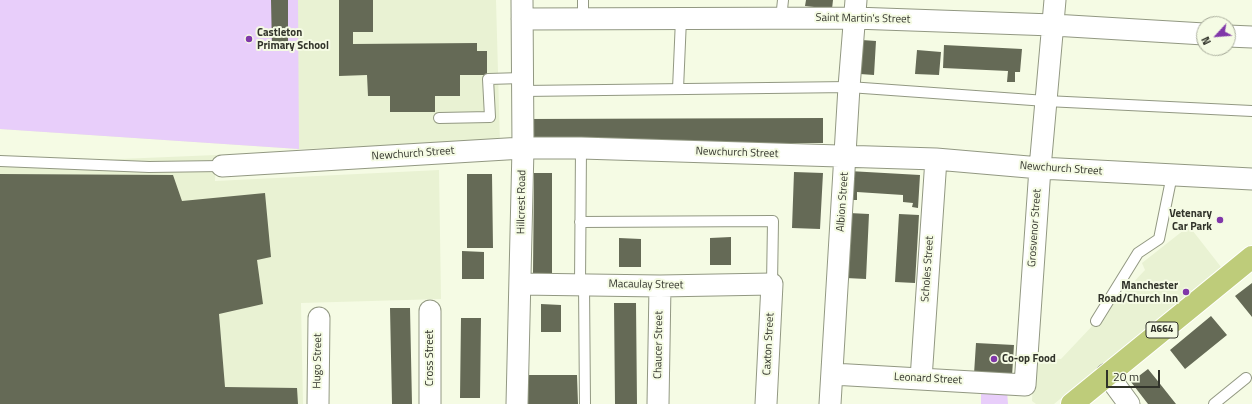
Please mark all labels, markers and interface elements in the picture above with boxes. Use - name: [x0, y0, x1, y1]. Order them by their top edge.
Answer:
- street label: Saint Martin's Street: [816, 12, 910, 26]
- north arrow: [1196, 16, 1236, 56]
- place label: Castleton Primary School: [257, 26, 329, 52]
- marker: Castleton Primary School: [244, 34, 254, 44]
- text: N: [1197, 34, 1215, 48]
- street label: Newchurch Street: [371, 145, 455, 163]
- street label: Newchurch Street: [695, 145, 779, 161]
- street label: Newchurch Street: [1019, 160, 1103, 178]
- street label: Hillcrest Road: [515, 170, 529, 234]
- street label: Albion Street: [834, 172, 852, 232]
- street label: Grosvenor Street: [1026, 188, 1044, 268]
- place label: Vetenary Car Park: [1169, 207, 1212, 233]
- marker: Vetenary Car Park: [1215, 215, 1225, 225]
- street label: Scholes Street: [919, 235, 937, 303]
- street label: Macaulay Street: [608, 278, 684, 292]
- place label: Manchester Road/Church Inn: [1098, 279, 1178, 305]
- marker: Manchester Road/Church Inn: [1181, 287, 1191, 297]
- street label: Chaucer Street: [652, 311, 666, 379]
- street label: Caxton Street: [761, 312, 777, 376]
- road number: A664: [1146, 322, 1178, 338]
- street label: Cross Street: [423, 330, 437, 386]
- street label: Hugo Street: [311, 333, 325, 389]
- place label: Co-op Food: [1002, 352, 1056, 366]
- marker: Co-op Food: [989, 354, 999, 364]
- scale bar: [1108, 362, 1162, 388]
- text: 20 m: [1113, 367, 1139, 386]
- street label: Leonard Street: [894, 371, 962, 387]

